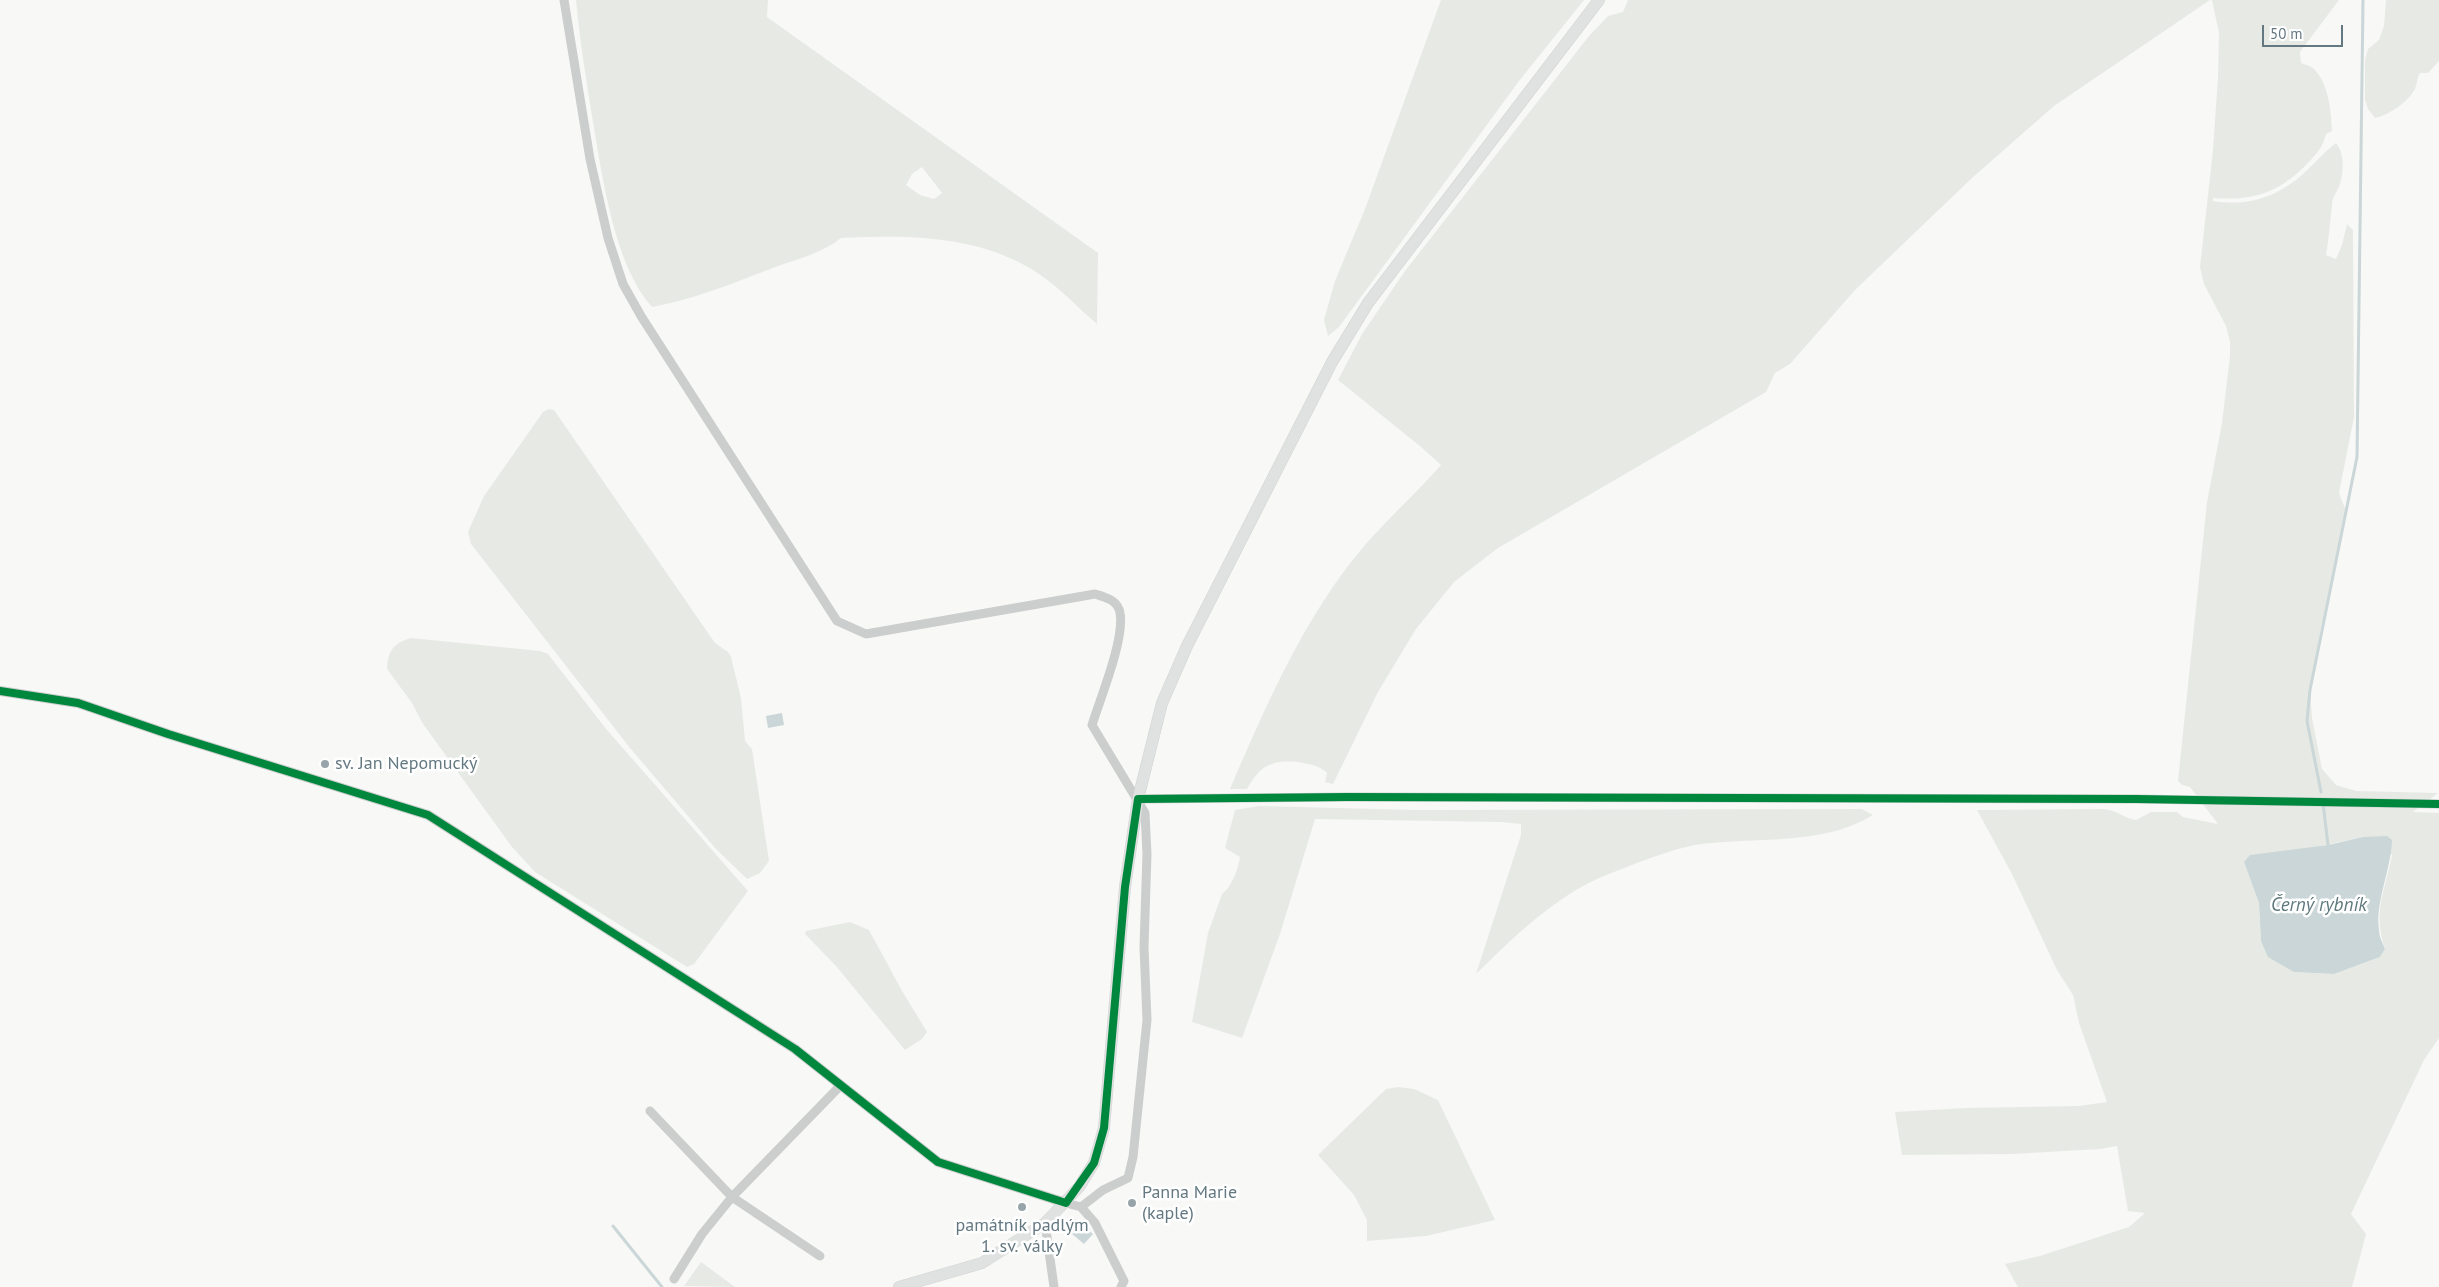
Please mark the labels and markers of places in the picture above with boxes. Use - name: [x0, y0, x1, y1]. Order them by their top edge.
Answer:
- place label: sv. Jan Nepomucký: [335, 753, 477, 775]
- marker: sv. Jan Nepomucký: [319, 758, 331, 770]
- place label: Panna Marie (kaple): [1142, 1182, 1237, 1224]
- marker: Panna Marie (kaple): [1126, 1197, 1138, 1209]
- marker: památník padlým 1. sv. války: [1016, 1201, 1028, 1213]
- place label: památník padlým 1. sv. války: [955, 1215, 1089, 1258]

